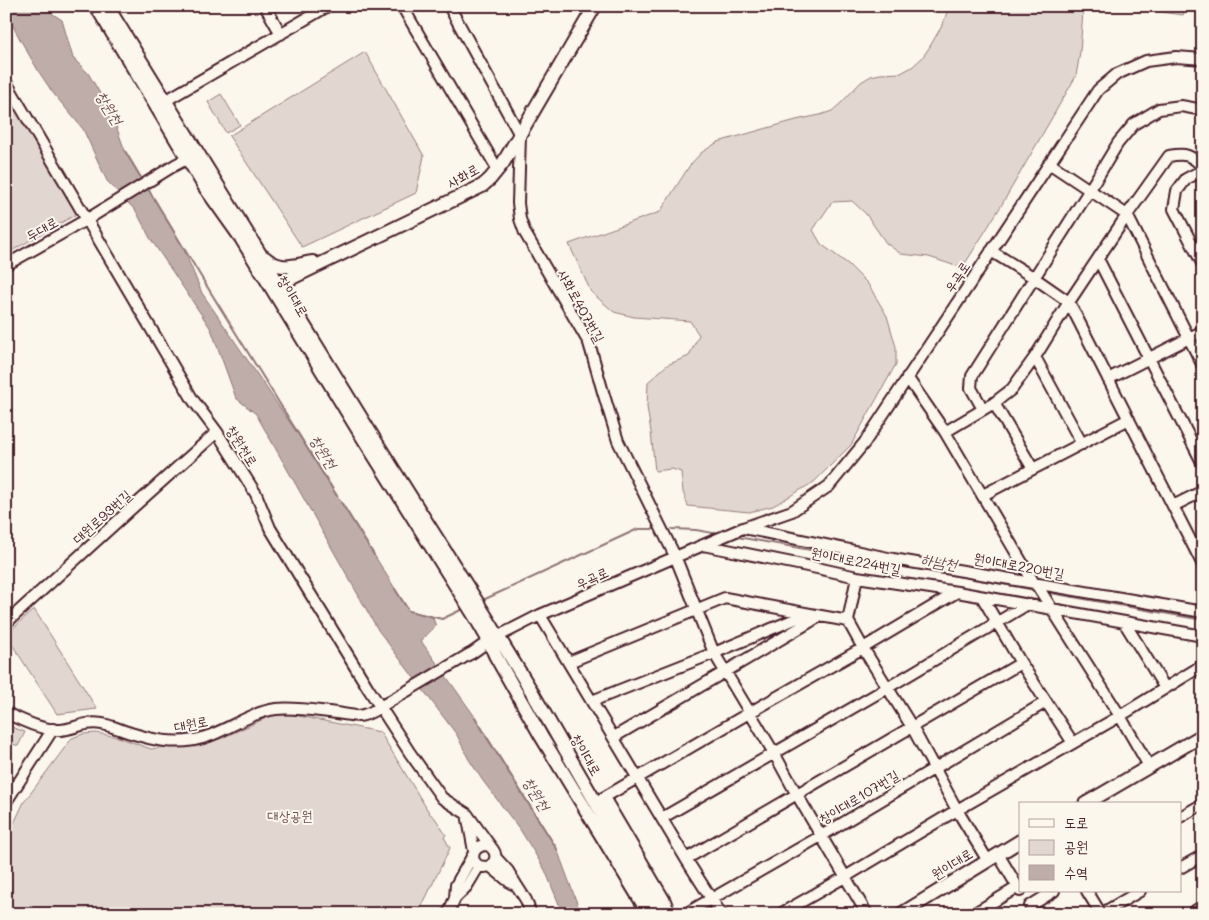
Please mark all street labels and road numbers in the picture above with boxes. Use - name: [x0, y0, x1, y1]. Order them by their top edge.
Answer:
- street label: 사화로: [443, 159, 482, 192]
- street label: 두대로: [22, 212, 61, 245]
- street label: 우곡로: [939, 257, 974, 296]
- street label: 사화로407번길: [554, 266, 610, 346]
- street label: 창이대로: [274, 272, 313, 320]
- street label: 창원천로: [222, 422, 262, 470]
- street label: 대원로93번길: [68, 485, 136, 548]
- street label: 원이대로224번길: [809, 542, 903, 579]
- street label: 원이대로220번길: [972, 548, 1067, 583]
- street label: 우곡로: [572, 562, 611, 593]
- street label: 대원로: [173, 711, 209, 736]
- street label: 창이대로: [567, 730, 606, 779]
- street label: 창이대로107번길: [815, 765, 903, 828]
- street label: 원이대로: [928, 844, 976, 884]

